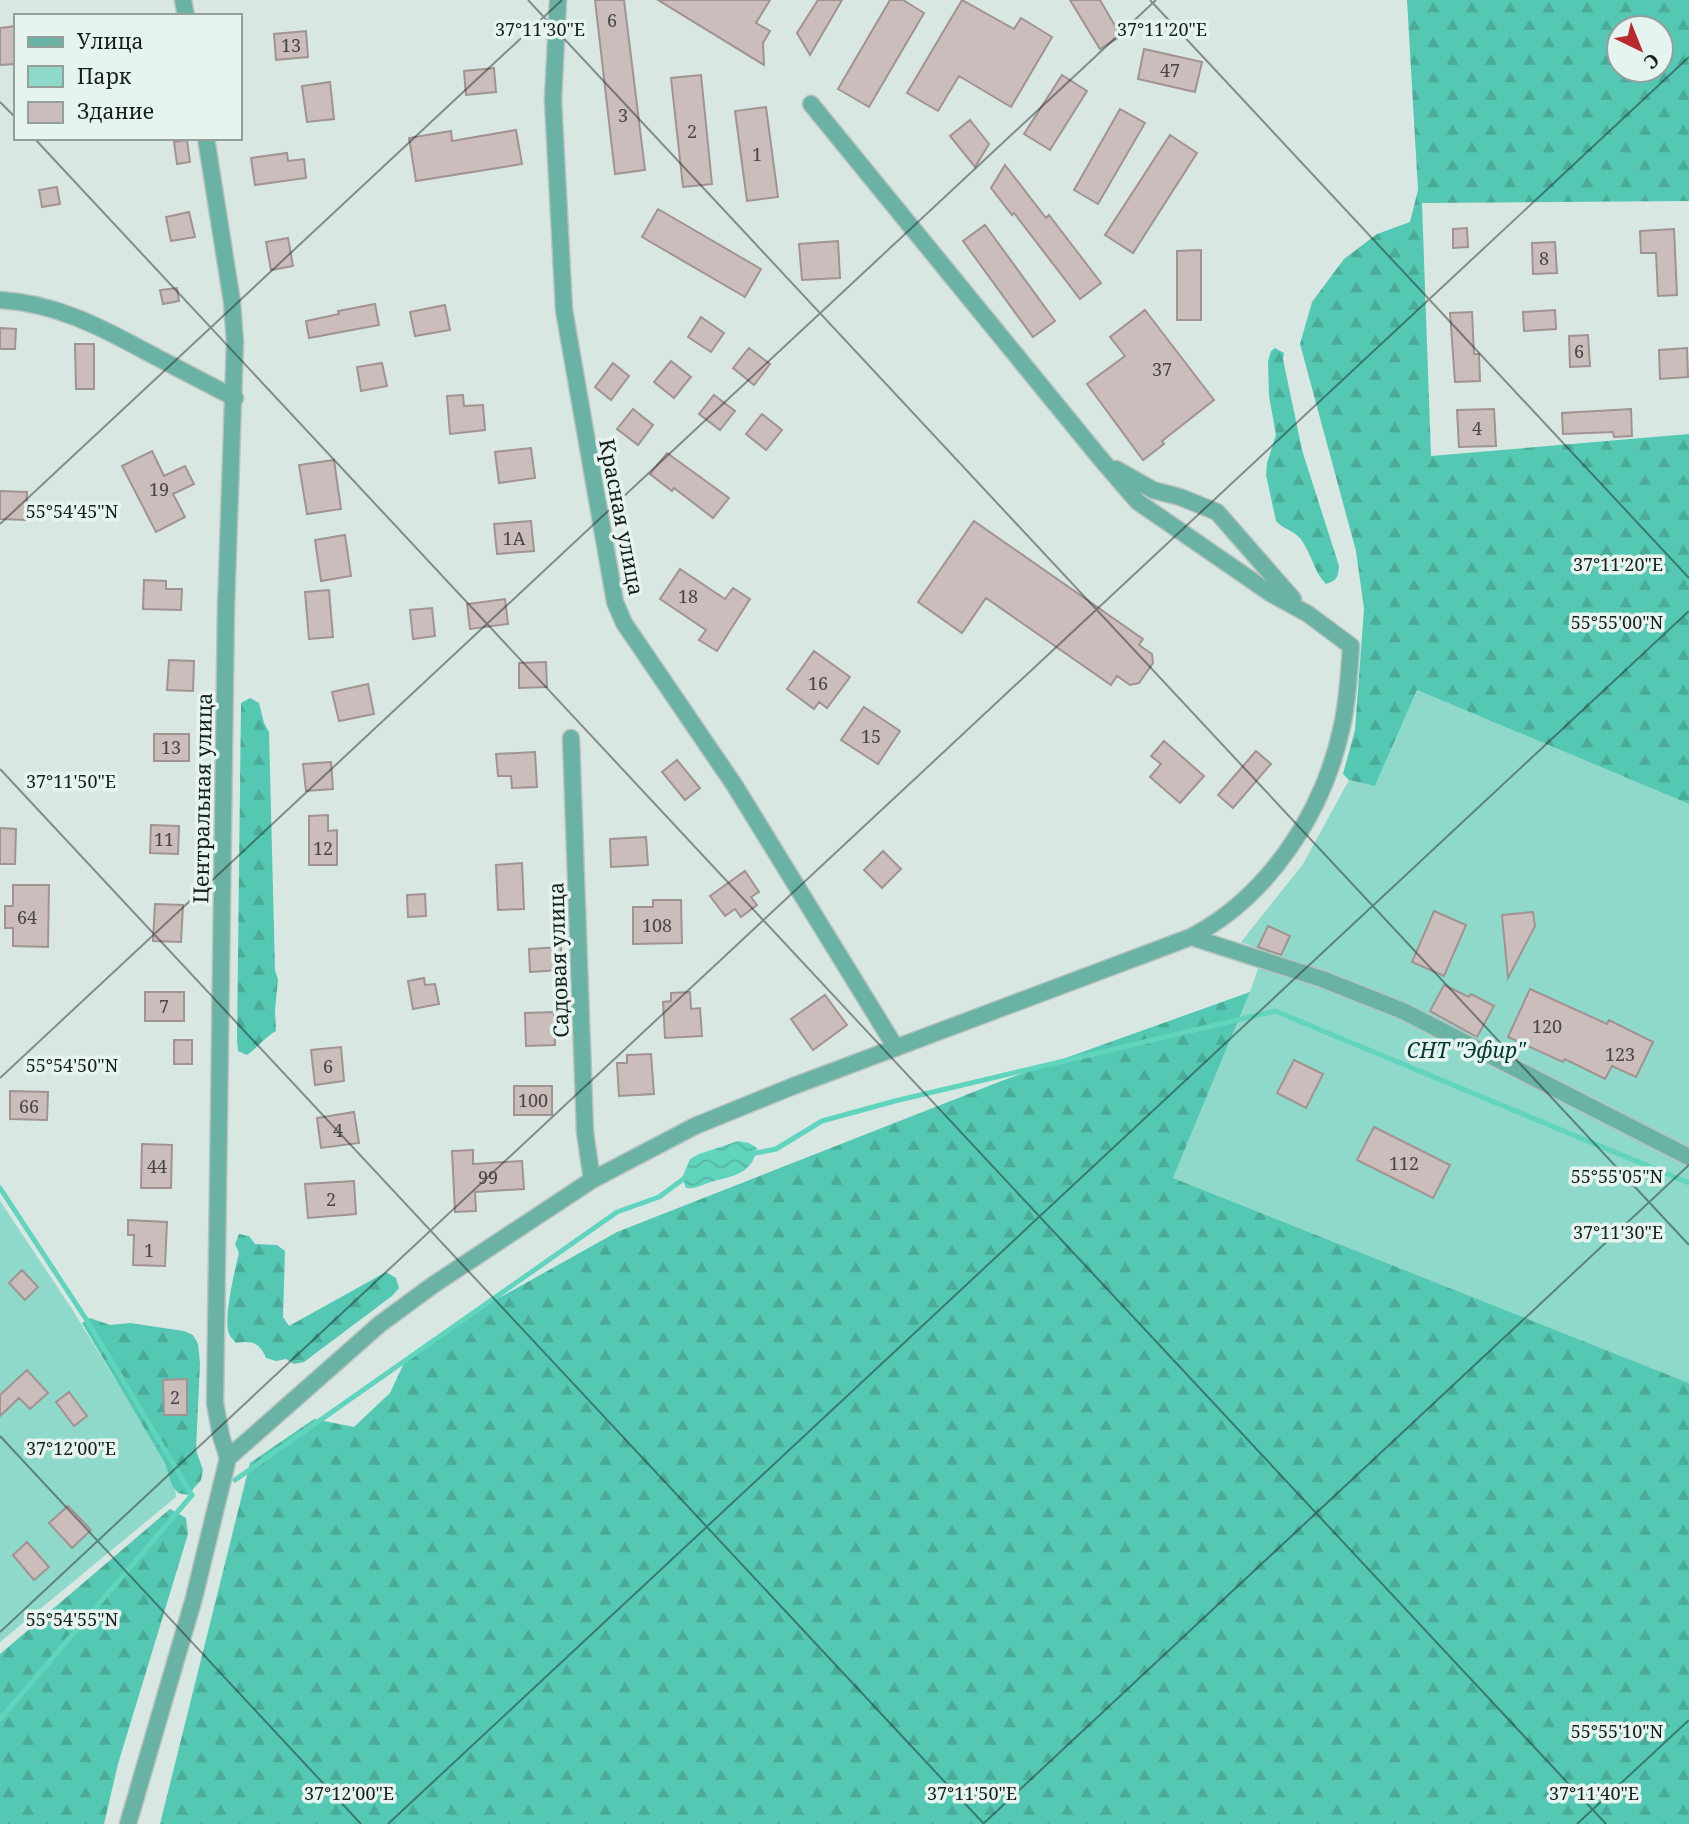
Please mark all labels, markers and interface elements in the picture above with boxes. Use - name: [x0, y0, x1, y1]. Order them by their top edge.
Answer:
- house number: 6: [607, 8, 617, 32]
- legend: [14, 14, 242, 140]
- north arrow: [1605, 14, 1675, 84]
- text: 37°11'30"E: [495, 17, 585, 41]
- text: 37°11'20"E: [1117, 17, 1207, 41]
- text: Улица: [77, 27, 144, 55]
- house number: 13: [281, 33, 301, 57]
- text: С: [1638, 48, 1665, 75]
- house number: 47: [1160, 58, 1180, 82]
- text: Парк: [77, 62, 132, 90]
- text: Здание: [77, 97, 154, 125]
- house number: 3: [618, 103, 628, 127]
- house number: 2: [687, 119, 697, 143]
- house number: 1: [752, 142, 762, 166]
- house number: 8: [1539, 246, 1549, 270]
- house number: 6: [1574, 339, 1584, 363]
- house number: 37: [1152, 357, 1172, 381]
- house number: 4: [1472, 416, 1482, 440]
- street label: Красная улица: [593, 436, 651, 598]
- house number: 19: [149, 477, 169, 501]
- text: 55°54'45"N: [26, 499, 119, 523]
- house number: 1А: [503, 526, 526, 550]
- text: 37°11'20"E: [1573, 552, 1663, 576]
- house number: 18: [678, 584, 698, 608]
- text: 55°55'00"N: [1571, 610, 1664, 634]
- house number: 16: [808, 671, 828, 695]
- street label: Центральная улица: [186, 692, 218, 904]
- house number: 15: [861, 724, 881, 748]
- house number: 13: [161, 735, 181, 759]
- text: 37°11'50"E: [26, 769, 116, 793]
- house number: 11: [154, 827, 174, 851]
- house number: 12: [313, 836, 333, 860]
- street label: Садовая улица: [541, 882, 575, 1038]
- house number: 64: [17, 905, 37, 929]
- house number: 108: [642, 913, 672, 937]
- house number: 7: [159, 994, 169, 1018]
- house number: 120: [1532, 1014, 1562, 1038]
- park label: СНТ "Эфир": [1407, 1036, 1527, 1064]
- house number: 123: [1605, 1042, 1635, 1066]
- text: 55°54'50"N: [26, 1053, 119, 1077]
- house number: 6: [323, 1054, 333, 1078]
- house number: 100: [518, 1088, 548, 1112]
- house number: 66: [19, 1094, 39, 1118]
- house number: 4: [333, 1118, 343, 1142]
- house number: 112: [1389, 1151, 1419, 1175]
- house number: 44: [147, 1154, 167, 1178]
- text: 55°55'05"N: [1571, 1164, 1664, 1188]
- house number: 99: [478, 1165, 498, 1189]
- house number: 2: [326, 1187, 336, 1211]
- text: 37°11'30"E: [1573, 1220, 1663, 1244]
- house number: 1: [144, 1238, 154, 1262]
- house number: 2: [170, 1385, 180, 1409]
- text: 37°12'00"E: [26, 1436, 116, 1460]
- text: 55°54'55"N: [26, 1607, 119, 1631]
- text: 55°55'10"N: [1571, 1719, 1664, 1743]
- text: 37°12'00"E: [304, 1781, 394, 1805]
- text: 37°11'50"E: [927, 1781, 1017, 1805]
- text: 37°11'40"E: [1549, 1781, 1639, 1805]

